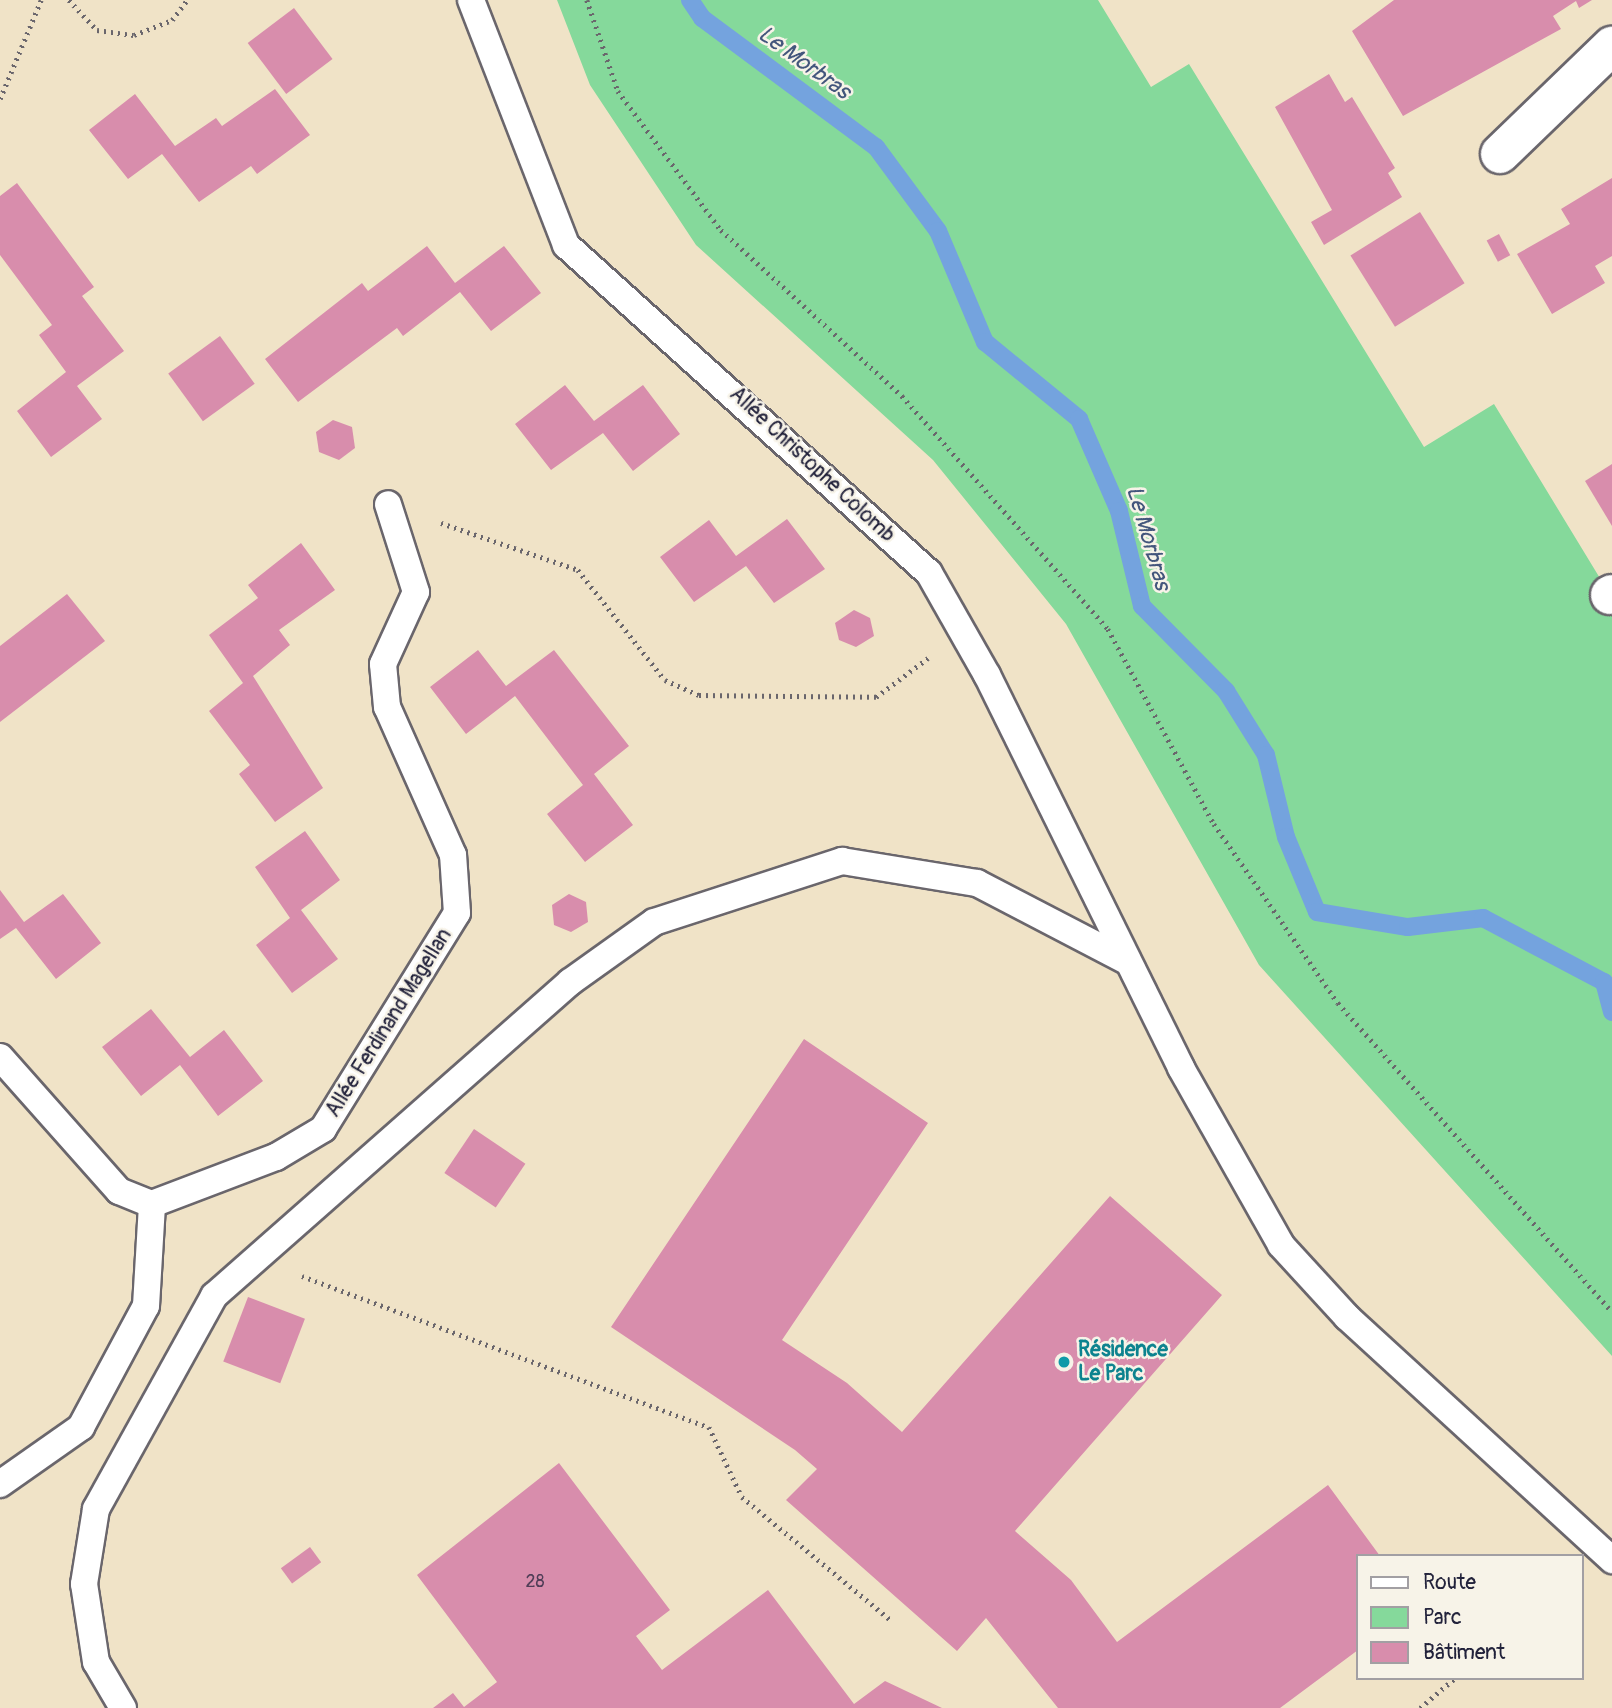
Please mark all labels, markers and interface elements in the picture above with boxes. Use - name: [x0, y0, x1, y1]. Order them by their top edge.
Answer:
- water label: Le Morbras: [753, 20, 855, 106]
- street label: Allée Christophe Colomb: [724, 382, 900, 548]
- water label: Le Morbras: [1120, 483, 1176, 593]
- street label: Allée Ferdinand Magellan: [321, 924, 457, 1122]
- place label: Résidence Le Parc: [1078, 1337, 1168, 1387]
- marker: Résidence Le Parc: [1056, 1354, 1072, 1370]
- legend: [1356, 1554, 1584, 1680]
- text: Route: [1423, 1569, 1476, 1596]
- house number: 28: [525, 1571, 545, 1593]
- text: Parc: [1423, 1604, 1462, 1631]
- text: Bâtiment: [1423, 1639, 1505, 1666]

